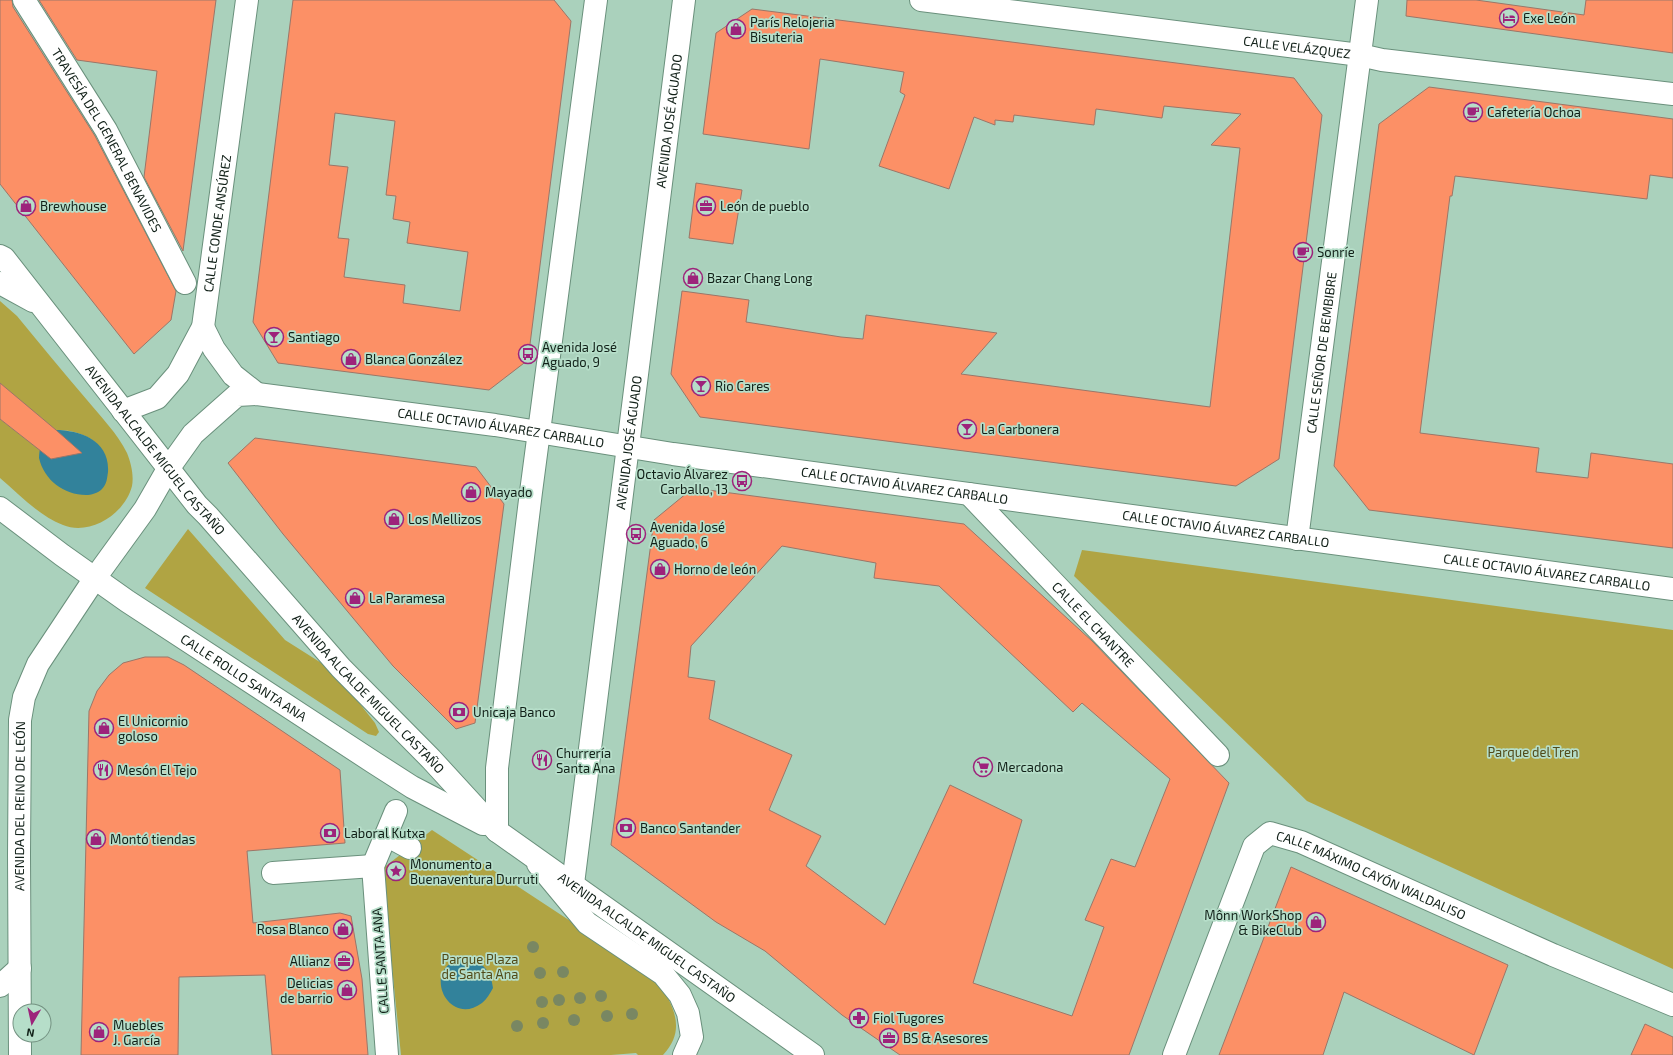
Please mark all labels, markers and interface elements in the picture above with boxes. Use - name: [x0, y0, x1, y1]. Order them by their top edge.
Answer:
- hotel icon: Exe León: [1498, 7, 1520, 29]
- place label: Exe León: [1523, 10, 1575, 26]
- place label: París Relojeria Bisuteria: [750, 14, 835, 45]
- shop icon: París Relojeria Bisuteria: [725, 18, 747, 40]
- street label: CALLE VELÁZQUEZ: [1242, 32, 1352, 62]
- street label: TRAVESÍA DEL GENERAL BENAVIDES: [48, 45, 165, 235]
- street label: AVENIDA JOSÉ AGUADO: [652, 53, 685, 189]
- cafe icon: Cafetería Ochoa: [1462, 101, 1484, 123]
- place label: Cafetería Ochoa: [1487, 104, 1581, 120]
- street label: CALLE CONDE ANSÚREZ: [200, 154, 234, 293]
- shop icon: Brewhouse: [15, 195, 37, 217]
- office icon: León de pueblo: [695, 195, 717, 217]
- place label: Brewhouse: [40, 198, 107, 214]
- place label: León de pueblo: [720, 198, 809, 214]
- cafe icon: Sonríe: [1292, 241, 1314, 263]
- place label: Sonríe: [1317, 244, 1355, 260]
- shop icon: Bazar Chang Long: [682, 267, 704, 289]
- place label: Bazar Chang Long: [707, 270, 812, 286]
- street label: CALLE SEÑOR DE BEMBIBRE: [1303, 271, 1340, 434]
- bar icon: Santiago: [263, 326, 285, 348]
- place label: Santiago: [288, 329, 340, 345]
- place label: Avenida José Aguado, 9: [542, 339, 617, 370]
- bus stop icon: Avenida José Aguado, 9: [517, 343, 539, 365]
- shop icon: Blanca González: [340, 348, 362, 370]
- place label: Blanca González: [365, 351, 462, 367]
- street label: AVENIDA ALCALDE MIGUEL CASTAÑO: [82, 362, 229, 538]
- street label: AVENIDA JOSÉ AGUADO: [612, 375, 645, 510]
- bar icon: Rio Cares: [690, 375, 712, 397]
- place label: Rio Cares: [715, 378, 770, 394]
- street label: CALLE OCTAVIO ÁLVAREZ CARBALLO: [397, 404, 605, 451]
- bar icon: La Carbonera: [956, 418, 978, 440]
- place label: La Carbonera: [981, 421, 1059, 437]
- street label: CALLE OCTAVIO ÁLVAREZ CARBALLO: [800, 463, 1009, 507]
- place label: Octavio Álvarez Carballo, 13: [637, 465, 728, 497]
- bus stop icon: Octavio Álvarez Carballo, 13: [731, 470, 753, 492]
- shop icon: Mayado: [460, 481, 482, 503]
- place label: Mayado: [485, 484, 532, 500]
- street label: CALLE OCTAVIO ÁLVAREZ CARBALLO: [1121, 507, 1330, 551]
- shop icon: Los Mellizos: [383, 508, 405, 530]
- place label: Los Mellizos: [408, 511, 481, 527]
- place label: Avenida José Aguado, 6: [650, 519, 725, 550]
- bus stop icon: Avenida José Aguado, 6: [625, 523, 647, 545]
- street label: CALLE OCTAVIO ÁLVAREZ CARBALLO: [1442, 550, 1651, 594]
- shop icon: Horno de león: [649, 558, 671, 580]
- place label: Horno de león: [674, 561, 756, 577]
- street label: CALLE EL CHANTRE: [1049, 578, 1138, 670]
- shop icon: La Paramesa: [344, 587, 366, 609]
- place label: La Paramesa: [369, 590, 445, 606]
- street label: AVENIDA ALCALDE MIGUEL CASTAÑO: [289, 611, 448, 777]
- street label: CALLE ROLLO SANTA ANA: [178, 630, 310, 725]
- bank icon: Unicaja Banco: [448, 701, 470, 723]
- place label: Unicaja Banco: [473, 704, 556, 720]
- place label: El Unicornio goloso: [118, 713, 188, 744]
- shop icon: El Unicornio goloso: [93, 717, 115, 739]
- street label: AVENIDA DEL REINO DE LEÓN: [11, 721, 28, 891]
- park label: Parque del Tren: [1487, 744, 1579, 760]
- place label: Churrería Santa Ana: [556, 745, 615, 776]
- restaurant icon: Churrería Santa Ana: [531, 749, 553, 771]
- supermarket icon: Mercadona: [972, 756, 994, 778]
- restaurant icon: Mesón El Tejo: [92, 759, 114, 781]
- place label: Mercadona: [997, 759, 1063, 775]
- place label: Mesón El Tejo: [117, 762, 197, 778]
- bank icon: Banco Santander: [615, 817, 637, 839]
- place label: Banco Santander: [640, 820, 741, 836]
- bank icon: Laboral Kutxa: [319, 822, 341, 844]
- place label: Laboral Kutxa: [344, 825, 425, 841]
- street label: CALLE MÁXIMO CAYÓN WALDALISO: [1275, 827, 1468, 923]
- shop icon: Montó tiendas: [85, 828, 107, 850]
- place label: Montó tiendas: [110, 831, 195, 847]
- place label: Monumento a Buenaventura Durruti: [410, 856, 538, 887]
- place icon: Monumento a Buenaventura Durruti: [385, 860, 407, 882]
- street label: AVENIDA ALCALDE MIGUEL CASTAÑO: [555, 869, 739, 1006]
- place label: Mônn WorkShop & BikeClub: [1204, 907, 1302, 938]
- street label: CALLE SANTA ANA: [368, 908, 392, 1014]
- shop icon: Mônn WorkShop & BikeClub: [1305, 911, 1327, 933]
- shop icon: Rosa Blanco: [332, 918, 354, 940]
- place label: Rosa Blanco: [257, 921, 329, 937]
- office icon: Allianz: [333, 950, 355, 972]
- park label: Parque Plaza de Santa Ana: [442, 951, 518, 982]
- place label: Allianz: [290, 953, 330, 969]
- place label: Delicias de barrio: [280, 975, 333, 1006]
- shop icon: Delicias de barrio: [336, 979, 358, 1001]
- north arrow: [12, 1003, 52, 1043]
- pharmacy icon: Fiol Tugores: [848, 1007, 870, 1029]
- place label: Fiol Tugores: [873, 1010, 944, 1026]
- place label: Muebles J. García: [113, 1017, 164, 1048]
- shop icon: Muebles J. García: [88, 1021, 110, 1043]
- text: N: [25, 1026, 35, 1040]
- office icon: BS & Asesores: [878, 1027, 900, 1049]
- place label: BS & Asesores: [903, 1030, 988, 1046]

